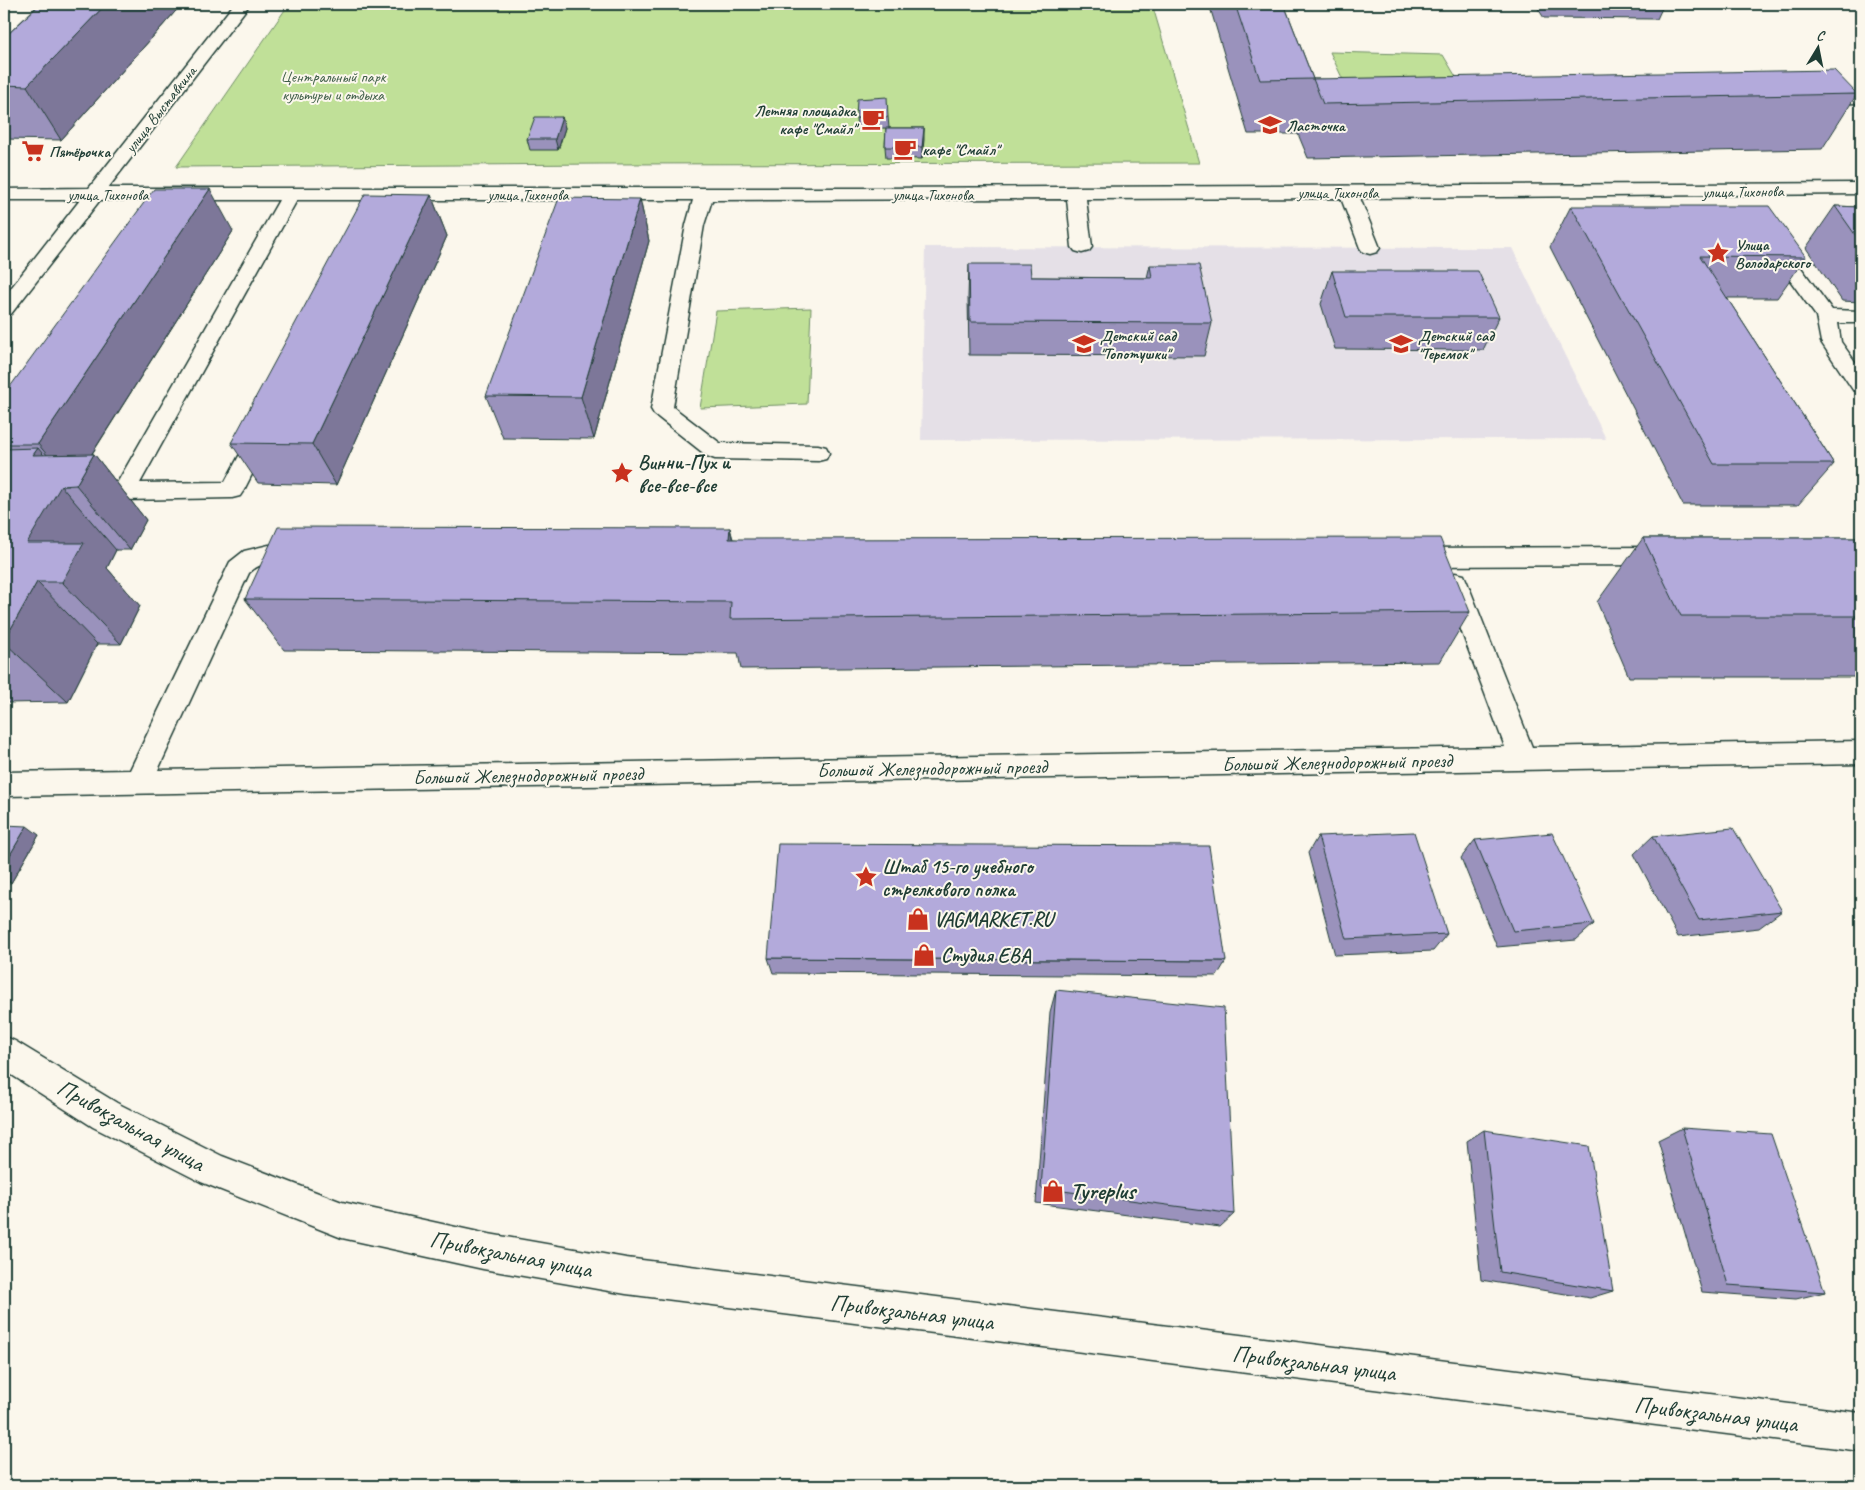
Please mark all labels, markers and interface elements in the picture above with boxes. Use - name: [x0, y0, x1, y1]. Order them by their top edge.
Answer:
- north arrow: [1792, 22, 1842, 72]
- text: С: [1815, 27, 1827, 45]
- street label: улица Выставкина: [120, 61, 202, 158]
- park label: Центральный парк культуры и отдыха: [280, 67, 387, 105]
- place label: Летняя площадка кафе "Смайл": [754, 101, 860, 139]
- cafe icon: Летняя площадка кафе "Смайл": [860, 106, 886, 132]
- school or university icon: Ласточка: [1257, 112, 1283, 138]
- place label: Ласточка: [1286, 116, 1347, 136]
- cafe icon: кафе "Смайл": [892, 136, 918, 162]
- supermarket icon: Пятёрочка: [20, 138, 46, 164]
- place label: кафе "Смайл": [922, 140, 1003, 160]
- place label: Пятёрочка: [49, 142, 111, 162]
- street label: улица Тихонова: [1701, 181, 1785, 203]
- street label: улица Тихонова: [1296, 183, 1380, 203]
- street label: улица Тихонова: [66, 185, 150, 205]
- street label: улица Тихонова: [486, 185, 570, 205]
- street label: улица Тихонова: [891, 185, 975, 205]
- place label: Улица Володарского: [1735, 235, 1812, 273]
- place icon: Улица Володарского: [1705, 240, 1731, 266]
- place label: Детский сад "Топотушки": [1100, 326, 1177, 364]
- place label: Детский сад "Теремок": [1418, 326, 1495, 364]
- school or university icon: Детский сад "Топотушки": [1071, 331, 1097, 357]
- school or university icon: Детский сад "Теремок": [1388, 331, 1414, 357]
- place label: Винни-Пух и все-все-все: [638, 450, 732, 498]
- place icon: Винни-Пух и все-все-все: [609, 460, 635, 486]
- street label: Большой Железнодорожный проезд: [1222, 748, 1454, 777]
- street label: Большой Железнодорожный проезд: [817, 754, 1049, 783]
- street label: Большой Железнодорожный проезд: [413, 761, 645, 790]
- place label: Штаб 15-го учебного стрелкового полка: [882, 854, 1035, 902]
- place icon: Штаб 15-го учебного стрелкового полка: [853, 864, 879, 890]
- shop icon: VAGMARKET.RU: [905, 906, 931, 932]
- place label: VAGMARKET.RU: [934, 907, 1057, 932]
- shop icon: Студия ЕВА: [911, 942, 937, 968]
- place label: Студия ЕВА: [941, 943, 1032, 968]
- street label: Привокзальная улица: [51, 1072, 211, 1179]
- place label: Tyreplus: [1070, 1176, 1138, 1206]
- shop icon: Tyreplus: [1040, 1178, 1066, 1204]
- street label: Привокзальная улица: [427, 1224, 596, 1286]
- street label: Привокзальная улица: [828, 1287, 997, 1338]
- street label: Привокзальная улица: [1230, 1338, 1399, 1389]
- street label: Привокзальная улица: [1632, 1389, 1801, 1440]

